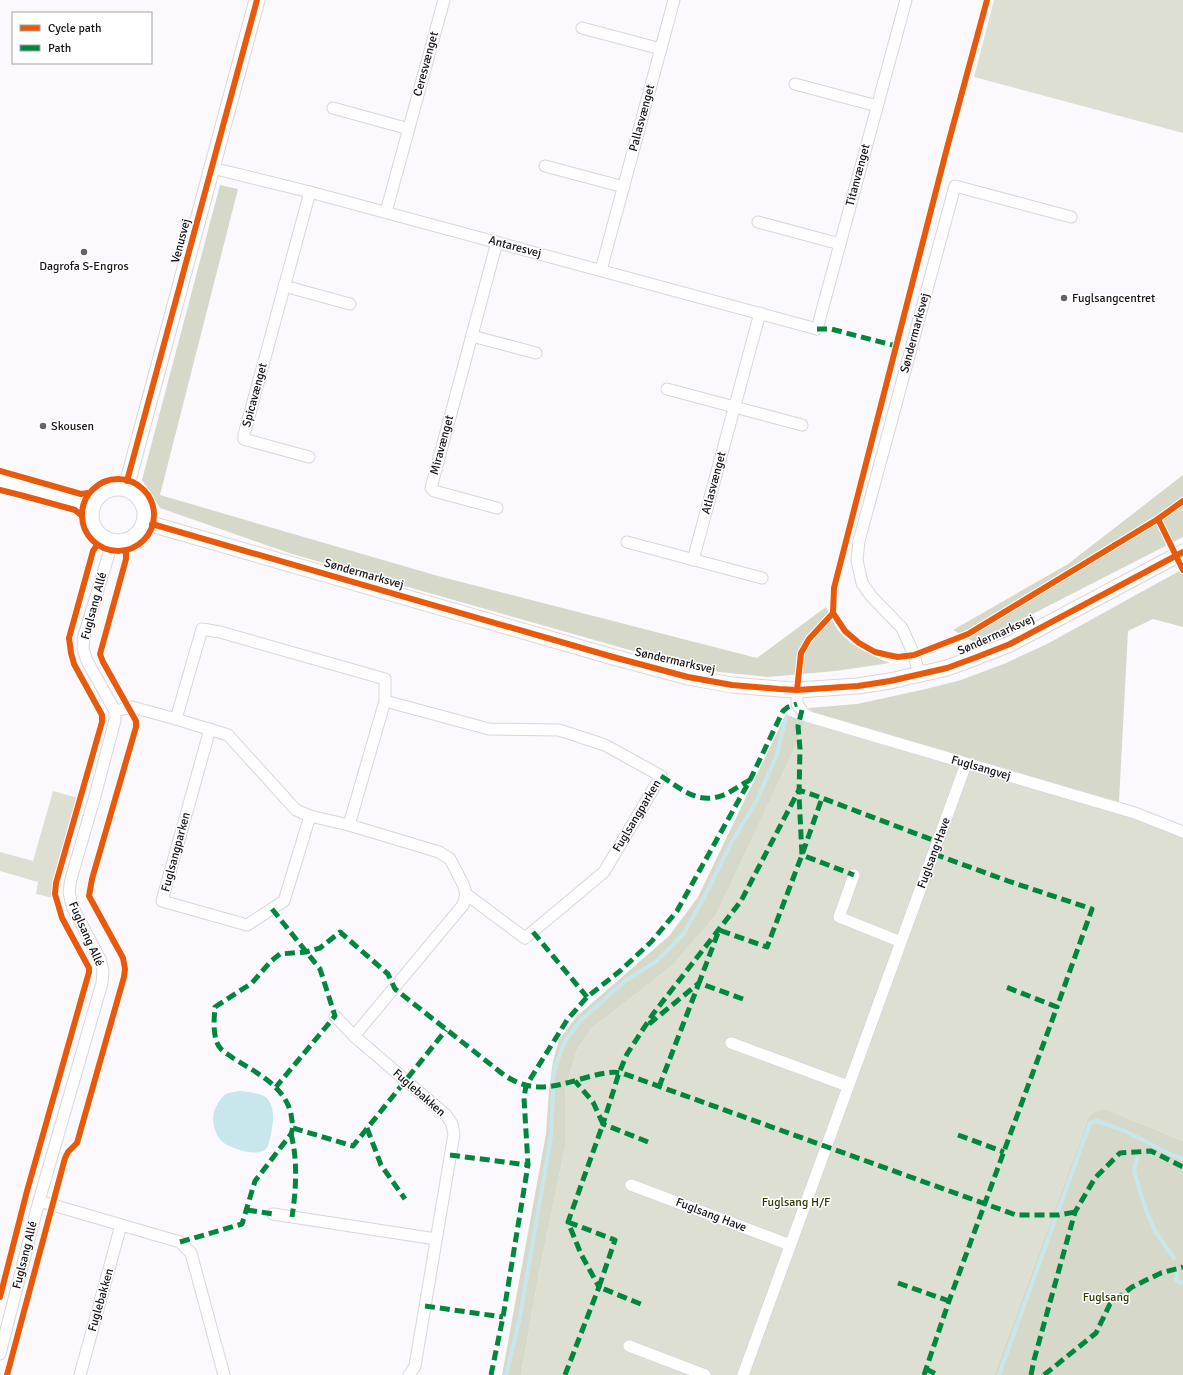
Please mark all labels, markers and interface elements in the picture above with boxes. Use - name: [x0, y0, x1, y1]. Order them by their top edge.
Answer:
- legend: [12, 12, 152, 64]
- text: Cycle path: [48, 21, 101, 36]
- street label: Ceresvænget: [410, 30, 442, 98]
- text: Path: [48, 41, 71, 56]
- street label: Pallasvænget: [626, 83, 658, 153]
- street label: Titanvænget: [843, 142, 873, 208]
- street label: Venusvej: [168, 217, 194, 265]
- street label: Antaresvej: [487, 233, 543, 261]
- marker: Dagrofa S-Engros: [79, 247, 89, 257]
- place label: Dagrofa S-Engros: [39, 259, 129, 274]
- street label: Søndermarksvej: [897, 291, 933, 375]
- place label: Fuglsangcentret: [1072, 291, 1155, 306]
- marker: Fuglsangcentret: [1059, 293, 1069, 303]
- street label: Spicavænget: [239, 361, 271, 429]
- street label: Miravænget: [427, 414, 457, 476]
- place label: Skousen: [51, 419, 94, 434]
- marker: Skousen: [38, 421, 48, 431]
- street label: Atlasvænget: [698, 450, 730, 516]
- street label: Søndermarksvej: [322, 555, 406, 593]
- street label: Fuglsang Allé: [78, 571, 110, 641]
- street label: Søndermarksvej: [955, 611, 1037, 659]
- street label: Søndermarksvej: [633, 644, 717, 678]
- street label: Fuglsangvej: [950, 752, 1012, 784]
- street label: Fuglsangparken: [610, 777, 664, 855]
- street label: Fuglsangparken: [158, 811, 194, 893]
- street label: Fuglsang Have: [914, 815, 954, 891]
- street label: Fuglsang Allé: [65, 899, 107, 969]
- street label: Fuglebakken: [390, 1066, 448, 1120]
- street label: Fuglsang Have: [674, 1195, 748, 1235]
- park label: Fuglsang H/F: [762, 1195, 830, 1210]
- street label: Fuglsang Allé: [9, 1220, 41, 1290]
- street label: Fuglebakken: [85, 1267, 117, 1333]
- park label: Fuglsang: [1083, 1290, 1129, 1305]

